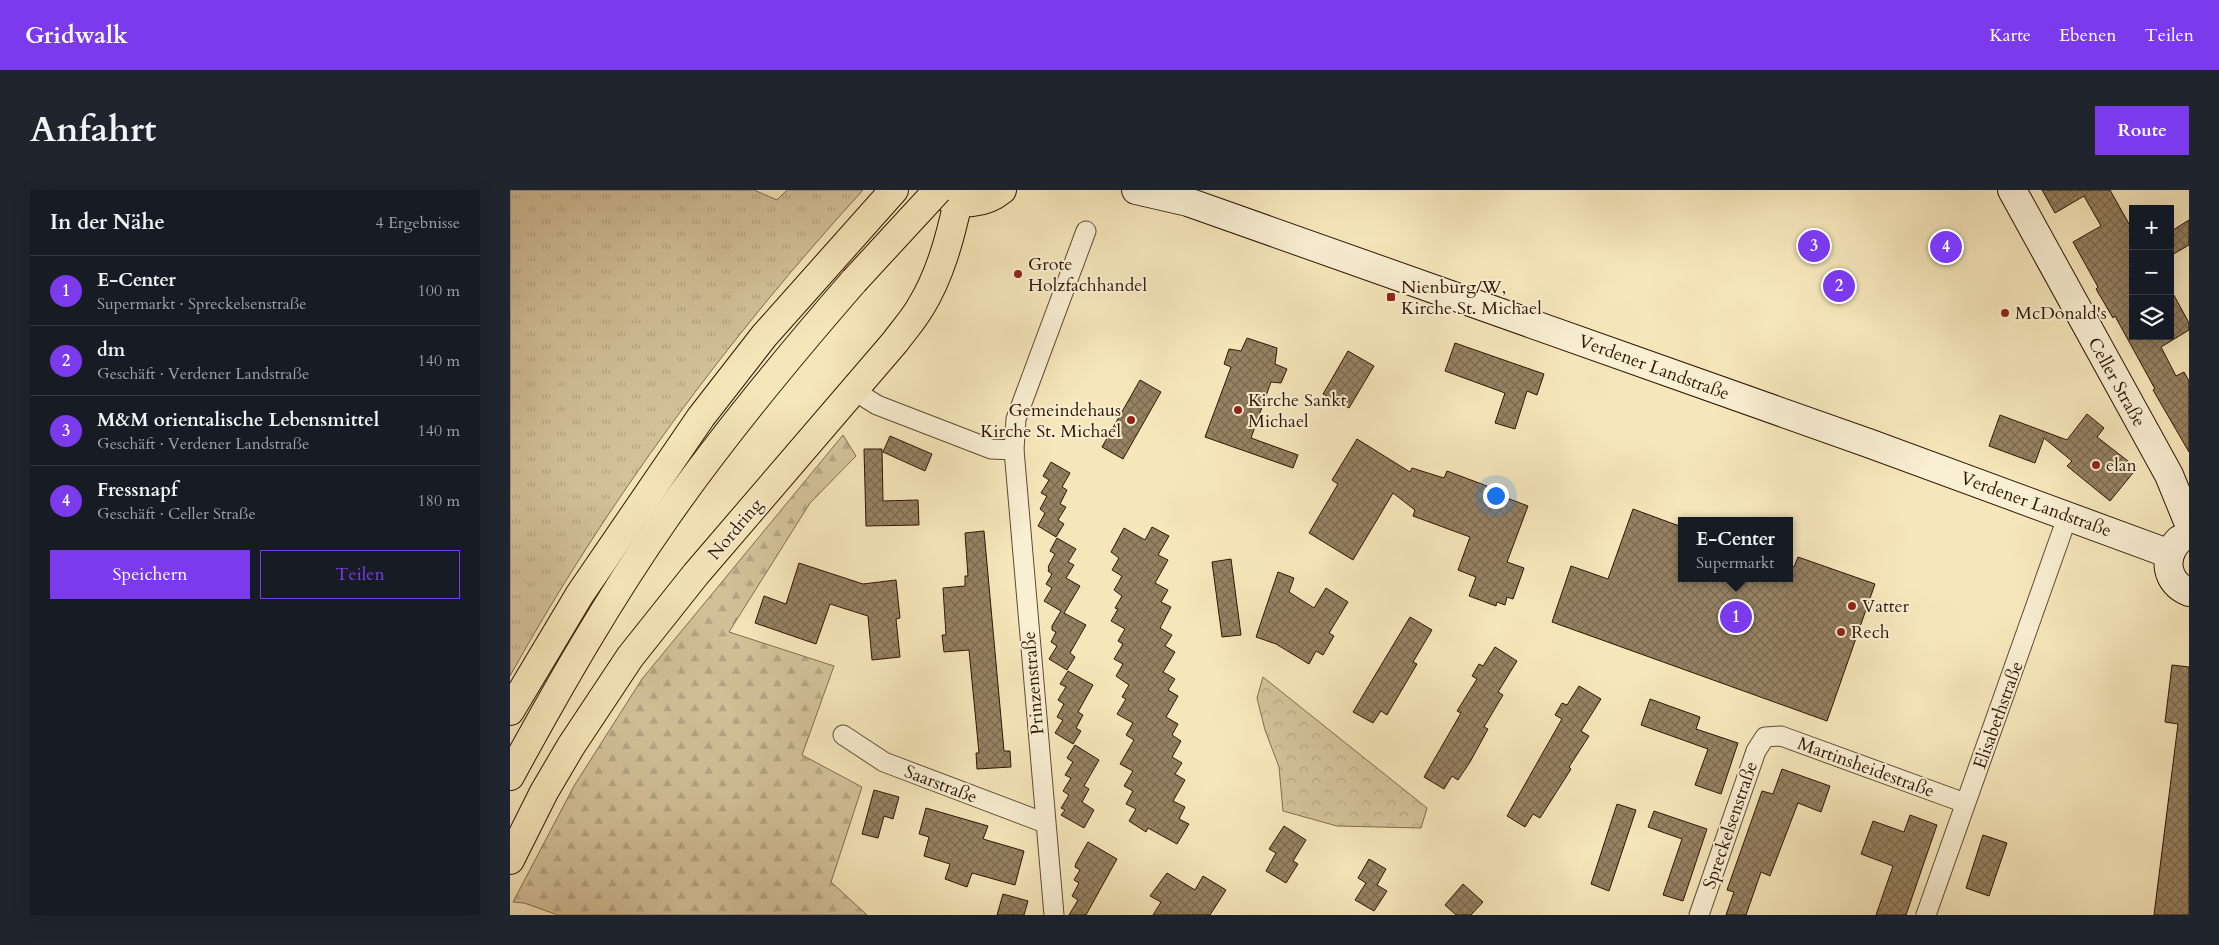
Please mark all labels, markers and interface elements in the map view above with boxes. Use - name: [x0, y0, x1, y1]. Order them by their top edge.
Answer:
- text: Gridwalk: [25, 19, 128, 52]
- text: Karte: [1989, 23, 2031, 48]
- text: Ebenen: [2059, 23, 2117, 48]
- text: Teilen: [2145, 23, 2194, 48]
- text: Anfahrt: [30, 106, 156, 154]
- button: Route: [2095, 106, 2189, 155]
- map controls: [2129, 205, 2174, 340]
- button: +: [2129, 205, 2174, 250]
- text: In der Nähe: [50, 208, 165, 237]
- text: 4 Ergebnisse: [375, 212, 460, 234]
- pin: 3: [1798, 227, 1830, 265]
- pin: 4: [1930, 228, 1962, 266]
- button: −: [2129, 250, 2174, 295]
- place label: Grote Holzfachhandel: [1028, 252, 1147, 298]
- text: E-Center: [97, 267, 176, 293]
- pin: 2: [1823, 267, 1855, 305]
- marker: Grote Holzfachhandel: [1012, 268, 1024, 280]
- place label: Nienburg/W, Kirche St. Michael: [1401, 275, 1542, 321]
- text: 1: [62, 280, 70, 302]
- text: 100 m: [418, 280, 460, 302]
- marker: Nienburg/W, Kirche St. Michael: [1385, 291, 1397, 303]
- text: Supermarkt · Spreckelsenstraße: [97, 293, 306, 315]
- button: layers: [2129, 295, 2174, 340]
- place label: McDonald's: [2015, 301, 2107, 326]
- marker: McDonald's: [1999, 307, 2011, 319]
- street label: Verdener Landstraße: [1575, 329, 1733, 406]
- street label: Celler Straße: [2082, 333, 2151, 431]
- text: dm: [97, 337, 125, 363]
- text: 2: [62, 350, 70, 372]
- text: 140 m: [418, 350, 460, 372]
- text: Geschäft · Verdener Landstraße: [97, 363, 309, 385]
- place label: Kirche Sankt Michael: [1248, 388, 1347, 434]
- place label: Gemeindehaus Kirche St. Michael: [980, 398, 1121, 444]
- marker: Kirche Sankt Michael: [1232, 404, 1244, 416]
- text: M&M orientalische Lebensmittel: [97, 407, 379, 433]
- marker: Gemeindehaus Kirche St. Michael: [1125, 414, 1137, 426]
- text: 3: [62, 420, 70, 442]
- text: 140 m: [418, 420, 460, 442]
- text: Geschäft · Verdener Landstraße: [97, 433, 309, 455]
- place label: elan: [2106, 453, 2138, 478]
- marker: elan: [2090, 459, 2102, 471]
- street label: Verdener Landstraße: [1957, 466, 2115, 543]
- text: Fressnapf: [97, 477, 177, 503]
- your location: [1483, 483, 1509, 509]
- text: 4: [62, 490, 70, 512]
- text: 180 m: [418, 490, 460, 512]
- street label: Nordring: [702, 493, 769, 565]
- text: Geschäft · Celler Straße: [97, 503, 256, 525]
- popup: [1678, 517, 1793, 582]
- text: E-Center: [1696, 526, 1775, 552]
- button: Speichern: [50, 550, 250, 599]
- button: Teilen: [260, 550, 460, 599]
- text: Supermarkt: [1696, 552, 1774, 574]
- place label: Vatter: [1862, 594, 1910, 619]
- pin: 1: [1720, 598, 1752, 636]
- marker: Vatter: [1846, 600, 1858, 612]
- place label: Rech: [1851, 620, 1890, 645]
- marker: Rech: [1835, 626, 1847, 638]
- street label: Prinzenstraße: [1017, 630, 1050, 736]
- street label: Elisabethstraße: [1967, 658, 2030, 772]
- street label: Martinsheidestraße: [1794, 731, 1938, 804]
- street label: Spreckelsenstraße: [1697, 758, 1764, 892]
- street label: Saarstraße: [901, 759, 981, 810]

